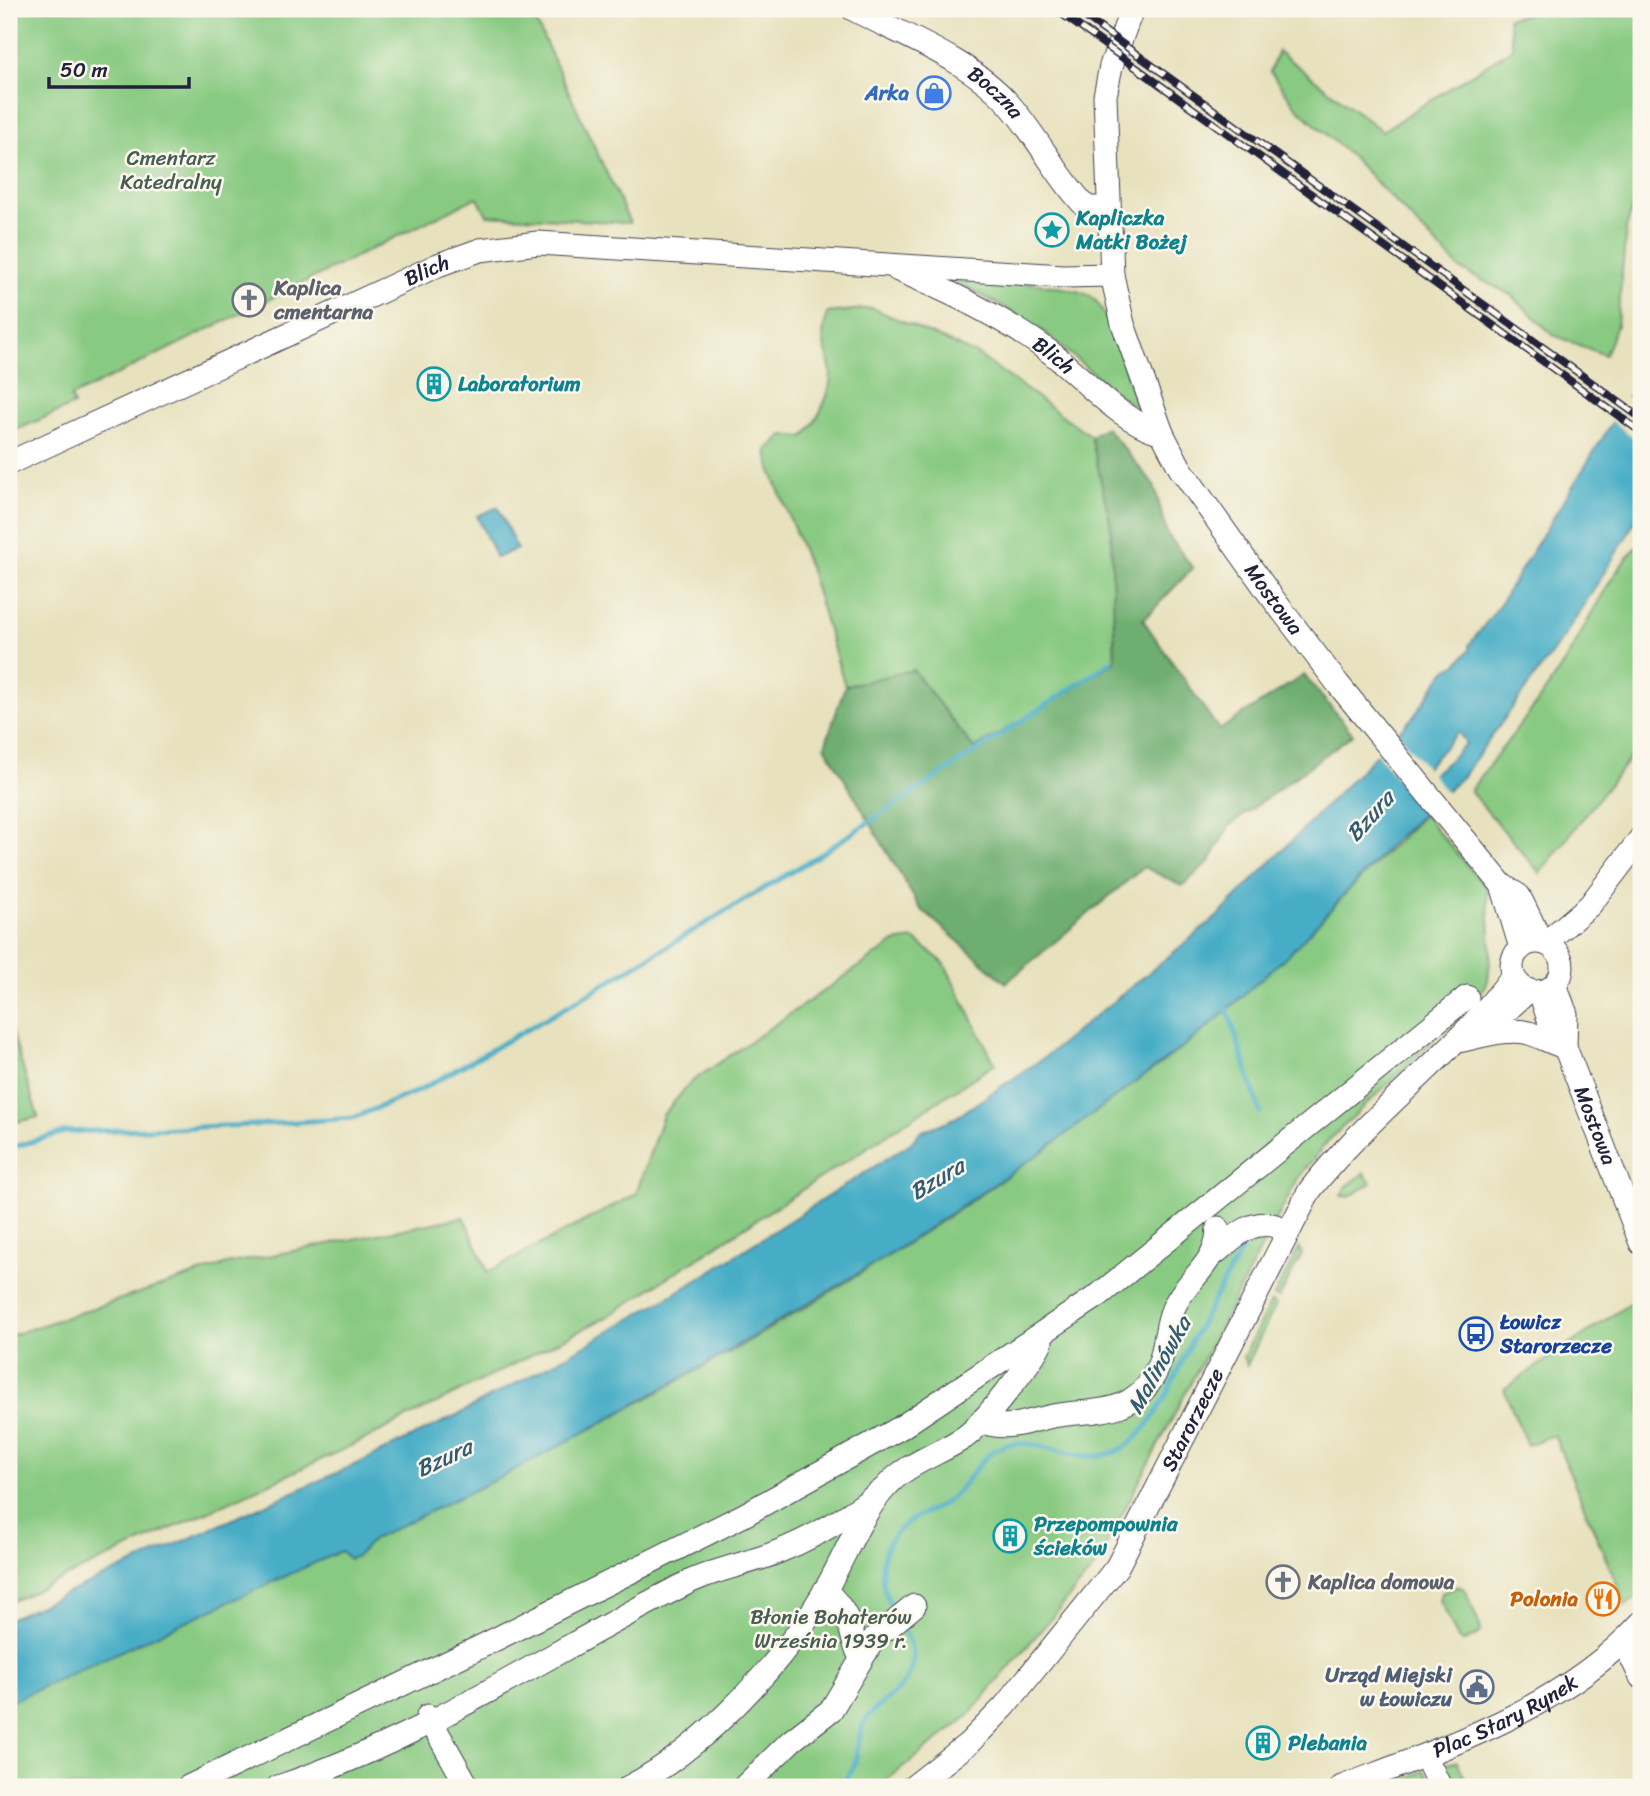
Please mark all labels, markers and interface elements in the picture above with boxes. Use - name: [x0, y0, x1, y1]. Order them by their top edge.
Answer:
- scale bar: [49, 46, 189, 90]
- text: 50 m: [60, 51, 108, 89]
- street label: Boczna: [959, 55, 1034, 128]
- place label: Arka: [864, 74, 909, 112]
- shop icon: Arka: [915, 74, 953, 112]
- park label: Cmentarz Katedralny: [120, 139, 222, 201]
- place label: Kapliczka Matki Bożej: [1075, 199, 1188, 261]
- place icon: Kapliczka Matki Bożej: [1033, 211, 1071, 249]
- street label: Blich: [398, 243, 455, 297]
- place label: Kaplica cmentarna: [273, 269, 374, 331]
- church icon: Kaplica cmentarna: [230, 281, 268, 319]
- street label: Blich: [1024, 326, 1084, 384]
- building icon: Laboratorium: [415, 365, 453, 403]
- place label: Laboratorium: [458, 365, 581, 403]
- street label: Mostowa: [1234, 555, 1314, 644]
- water label: Bzura: [1335, 778, 1407, 852]
- street label: Mostowa: [1563, 1080, 1628, 1171]
- water label: Bzura: [901, 1145, 976, 1212]
- place label: Łowicz Starorzecze: [1499, 1303, 1612, 1365]
- water label: Malinówka: [1115, 1306, 1204, 1422]
- bus stop icon: Łowicz Starorzecze: [1457, 1315, 1495, 1353]
- street label: Starorzecze: [1150, 1361, 1235, 1478]
- water label: Bzura: [409, 1426, 482, 1489]
- place label: Przepompownia ścieków: [1033, 1505, 1179, 1567]
- building icon: Przepompownia ścieków: [991, 1517, 1029, 1555]
- church icon: Kaplica domowa: [1264, 1563, 1302, 1601]
- place label: Kaplica domowa: [1307, 1563, 1455, 1601]
- place label: Polonia: [1510, 1580, 1578, 1618]
- restaurant icon: Polonia: [1584, 1580, 1622, 1618]
- park label: Błonie Bohaterów Września 1939 r.: [750, 1598, 912, 1660]
- place label: Urząd Miejski w Łowiczu: [1325, 1656, 1453, 1718]
- street label: Plac Stary Rynek: [1427, 1664, 1586, 1769]
- public building icon: Urząd Miejski w Łowiczu: [1458, 1668, 1496, 1706]
- building icon: Plebania: [1244, 1724, 1282, 1762]
- place label: Plebania: [1288, 1724, 1367, 1762]

